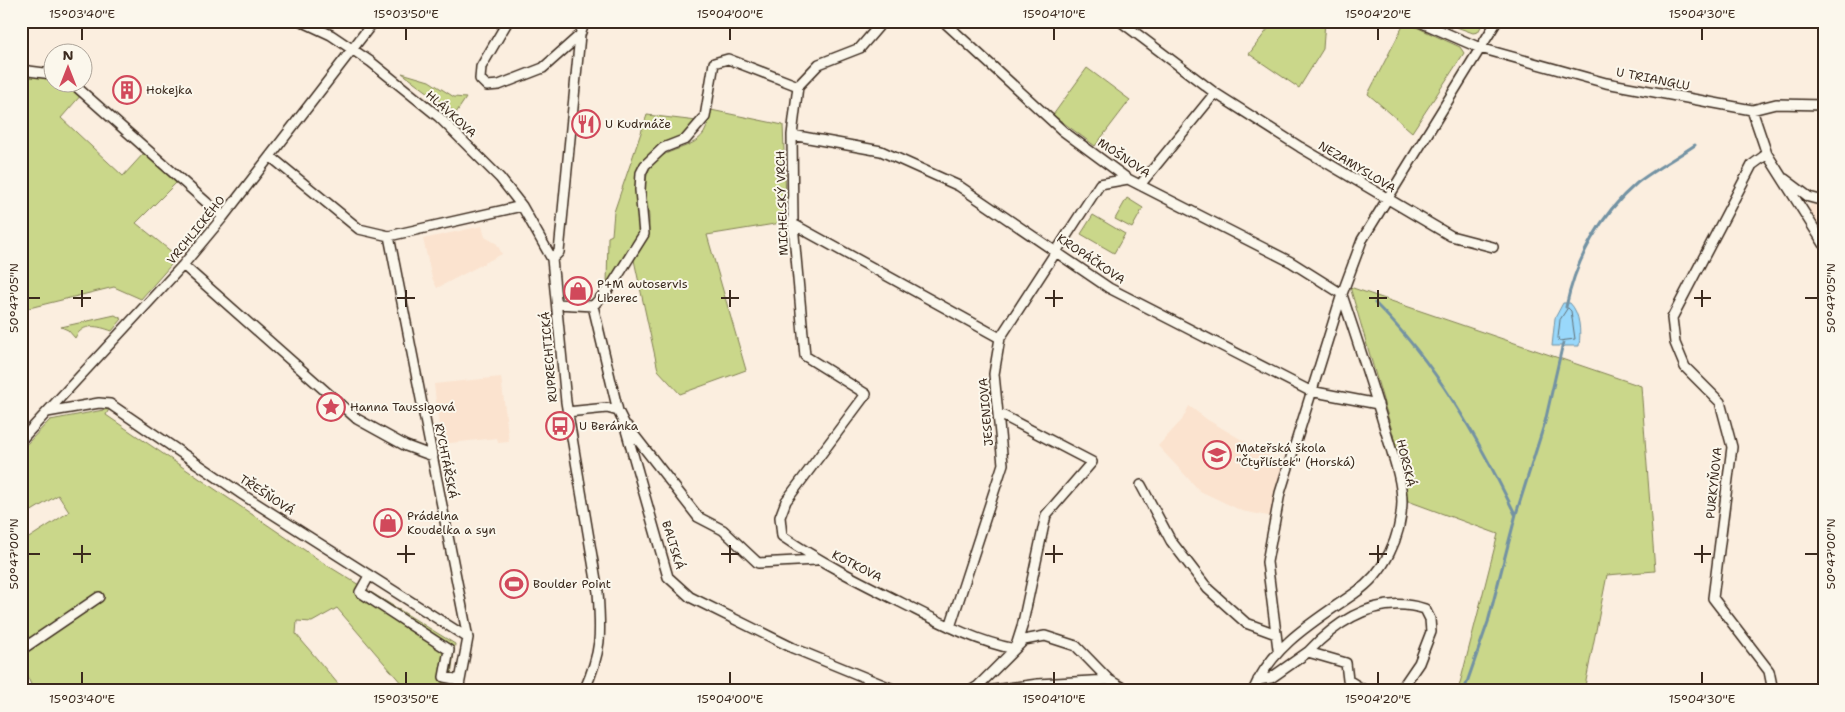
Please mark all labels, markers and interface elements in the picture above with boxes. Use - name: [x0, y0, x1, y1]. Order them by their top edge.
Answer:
- text: 15°03'40"E: [49, 6, 115, 22]
- text: 15°03'50"E: [373, 6, 439, 22]
- text: 15°04'00"E: [697, 6, 763, 22]
- text: 15°04'10"E: [1022, 6, 1086, 22]
- text: 15°04'20"E: [1345, 6, 1411, 22]
- text: 15°04'30"E: [1669, 6, 1735, 22]
- north arrow: [42, 42, 92, 92]
- text: N: [62, 46, 74, 64]
- street label: U TRIANGLU: [1615, 64, 1691, 94]
- building icon: Hokejka: [112, 75, 142, 105]
- place label: Hokejka: [146, 82, 193, 98]
- street label: HLÁVKOVA: [422, 87, 480, 141]
- restaurant icon: U Kudrnáče: [571, 109, 601, 139]
- place label: U Kudrnáče: [605, 116, 671, 132]
- street label: MOŠNOVA: [1095, 135, 1154, 182]
- street label: NEZAMYSLOVA: [1315, 138, 1399, 197]
- street label: MICHELSKÝ VRCH: [772, 150, 792, 256]
- street label: VRCHLICKÉHO: [163, 192, 229, 268]
- street label: KROPÁČKOVA: [1054, 230, 1128, 288]
- text: 50°47'05"N: [6, 263, 22, 333]
- text: 50°47'05"N: [1823, 263, 1839, 333]
- shop icon: P+M autoservis Liberec: [563, 276, 593, 306]
- place label: P+M autoservis Liberec: [597, 276, 688, 306]
- street label: RUPRECHTICKÁ: [537, 311, 561, 403]
- street label: JESENIOVA: [975, 377, 997, 447]
- place icon: Hanna Taussigová: [316, 392, 346, 422]
- place label: Hanna Taussigová: [350, 399, 455, 415]
- bus stop icon: U Beránka: [545, 411, 575, 441]
- place label: U Beránka: [579, 418, 639, 434]
- street label: RYCHTÁŘSKÁ: [431, 422, 461, 500]
- street label: HORSKÁ: [1393, 438, 1419, 489]
- school or university icon: Mateřská škola "Čtyřlístek" (Horská): [1202, 440, 1232, 470]
- place label: Mateřská škola "Čtyřlístek" (Horská): [1236, 440, 1355, 470]
- street label: PURKYŇOVA: [1702, 446, 1726, 520]
- street label: TŘEŠŇOVÁ: [236, 471, 298, 519]
- shop icon: Prádelna Koudelka a syn: [373, 508, 403, 538]
- place label: Prádelna Koudelka a syn: [407, 508, 496, 538]
- text: 50°47'00"N: [6, 518, 22, 590]
- text: 50°47'00"N: [1823, 518, 1839, 590]
- street label: BALTSKÁ: [658, 519, 688, 572]
- street label: KOTKOVA: [829, 547, 885, 586]
- sports icon: Boulder Point: [499, 569, 529, 599]
- place label: Boulder Point: [533, 576, 611, 592]
- text: 15°03'40"E: [49, 691, 115, 707]
- text: 15°03'50"E: [373, 691, 439, 707]
- text: 15°04'00"E: [697, 691, 763, 707]
- text: 15°04'10"E: [1022, 691, 1086, 707]
- text: 15°04'20"E: [1345, 691, 1411, 707]
- text: 15°04'30"E: [1669, 691, 1735, 707]

